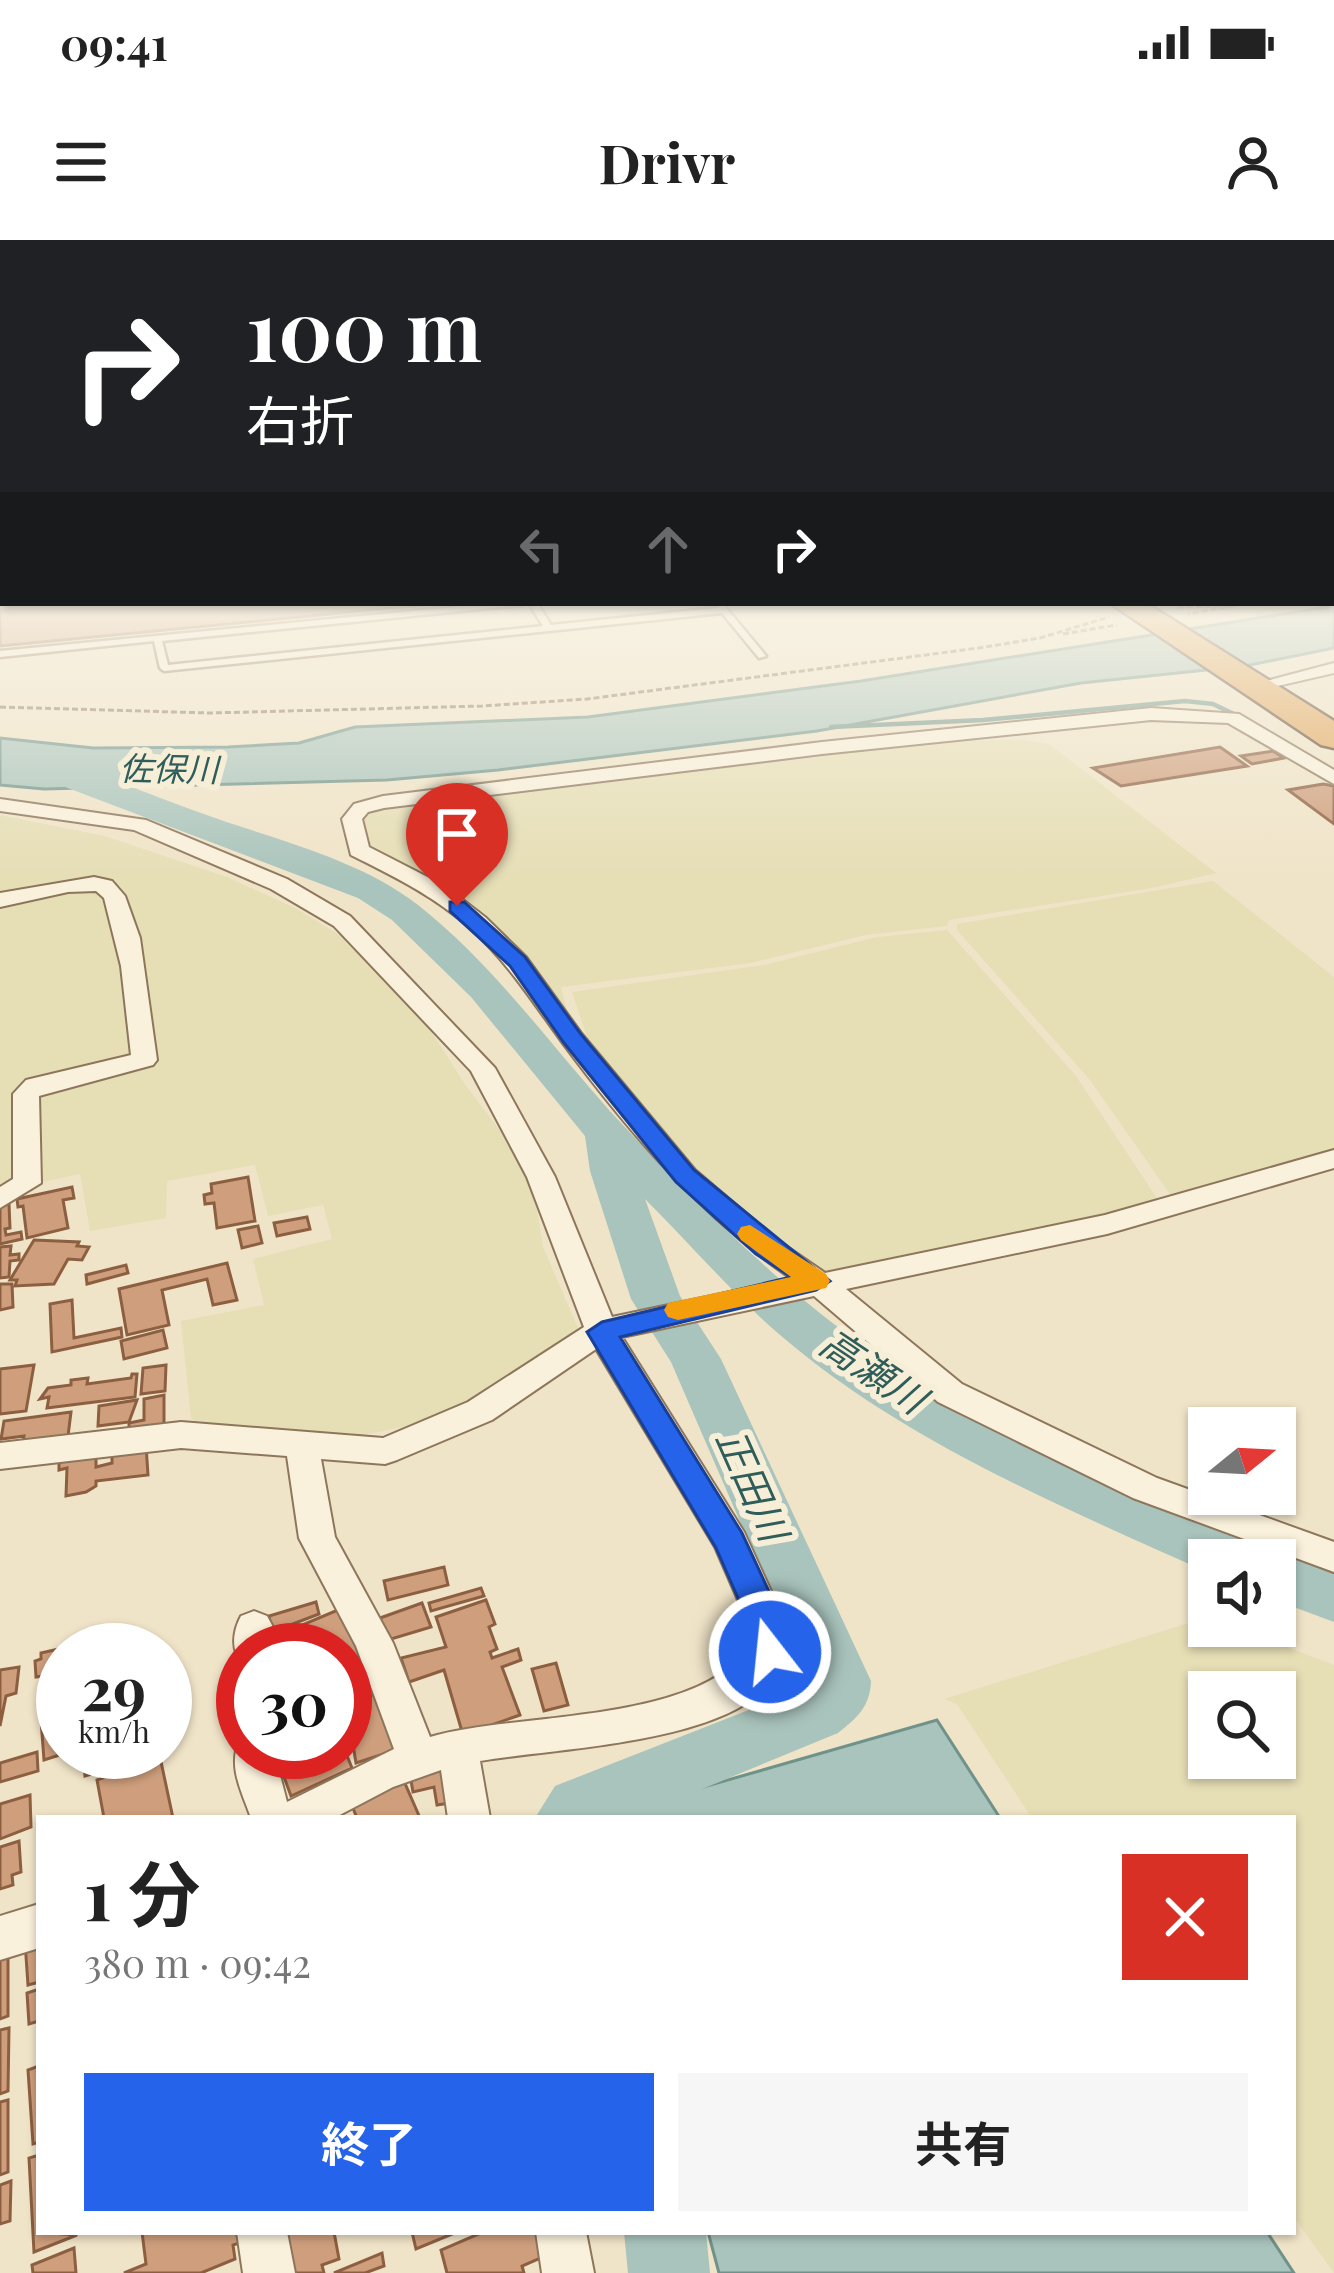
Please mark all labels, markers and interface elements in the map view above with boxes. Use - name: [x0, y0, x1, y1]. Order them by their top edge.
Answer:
- text: 09:41: [60, 12, 168, 72]
- text: Drivr: [599, 126, 735, 198]
- icon: menu: [48, 129, 114, 195]
- icon: person: [1220, 129, 1286, 195]
- text: 100 m: [246, 271, 482, 383]
- icon: right: [48, 288, 204, 444]
- text: 右折: [246, 383, 354, 455]
- icon: left: [509, 516, 575, 582]
- icon: ahead: [635, 516, 701, 582]
- icon: right: [761, 516, 827, 582]
- water label: 佐保川: [119, 744, 222, 790]
- pin: [406, 783, 508, 906]
- icon: arrive: [424, 801, 490, 867]
- water label: 高瀬川: [811, 1315, 940, 1426]
- north arrow: [1188, 1407, 1296, 1515]
- map controls: [1188, 1407, 1296, 1779]
- water label: 正田川: [706, 1420, 803, 1552]
- button: sound: [1188, 1539, 1296, 1647]
- position arrow: [707, 1589, 833, 1715]
- speed limit sign: 30: [216, 1623, 372, 1779]
- text: 29: [82, 1646, 146, 1726]
- button: search: [1188, 1671, 1296, 1779]
- text: km/h: [78, 1711, 150, 1751]
- text: 1 分: [84, 1843, 200, 1939]
- button: close: [1122, 1854, 1248, 1980]
- text: 380 m · 09:42: [84, 1936, 311, 1988]
- button: 終了: [84, 2073, 654, 2211]
- button: 共有: [678, 2073, 1248, 2211]

